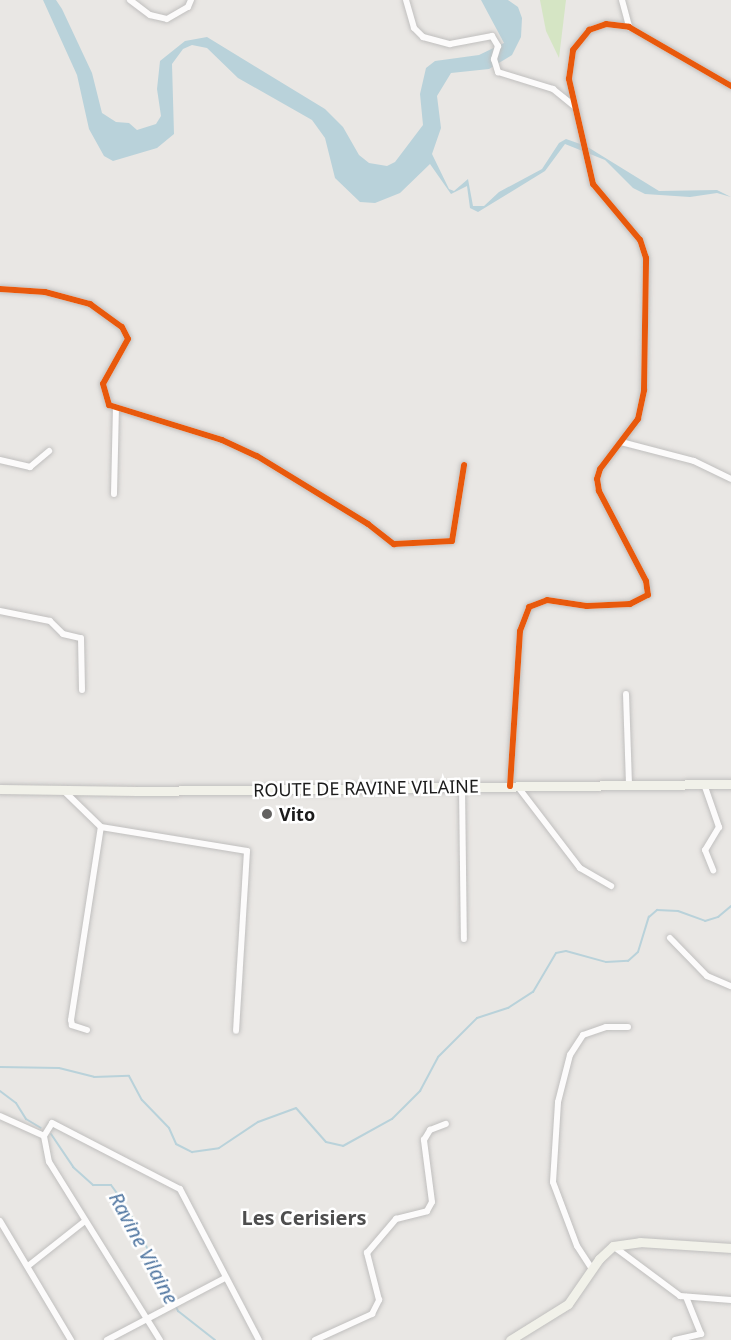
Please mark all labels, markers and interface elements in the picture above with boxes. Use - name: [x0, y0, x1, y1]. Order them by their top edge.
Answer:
- street label: ROUTE DE RAVINE VILAINE: [253, 775, 479, 801]
- place label: Vito: [279, 803, 315, 825]
- marker: Vito: [260, 807, 274, 821]
- water label: Ravine Vilaine: [104, 1188, 184, 1308]
- district label: Les Cerisiers: [242, 1205, 366, 1229]

